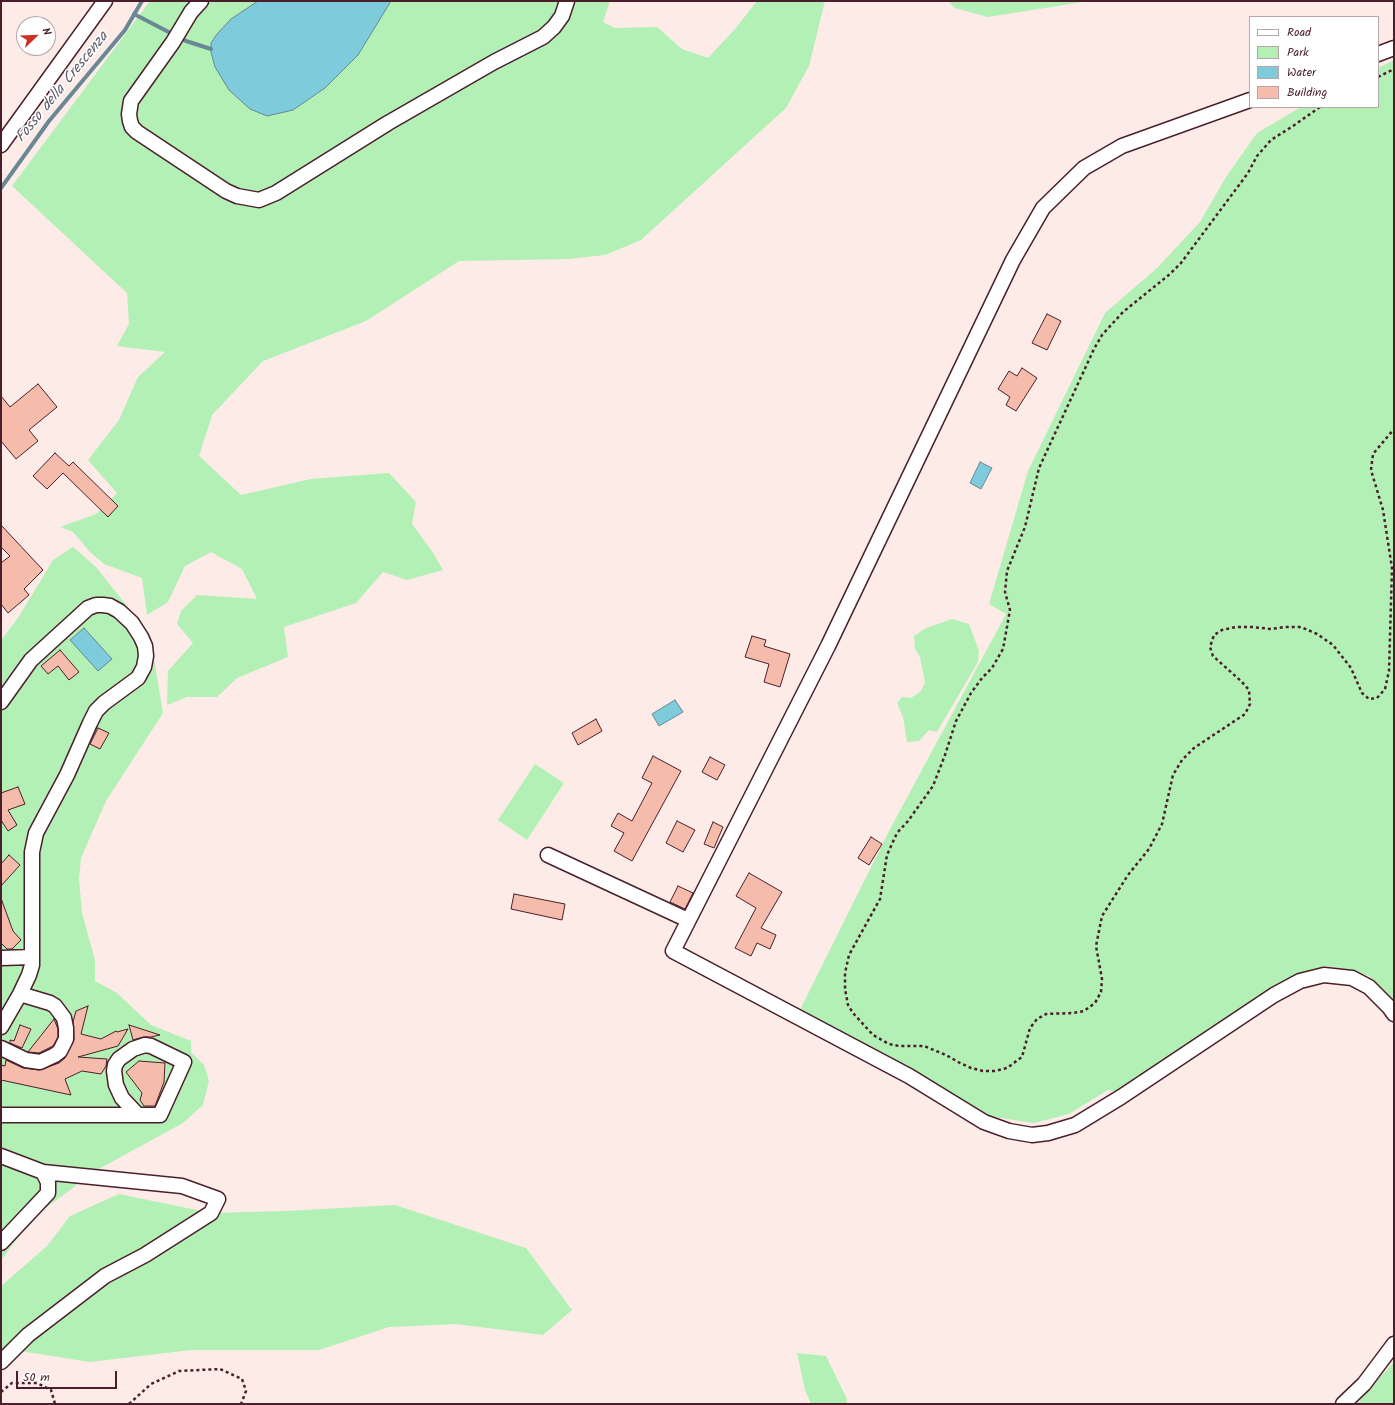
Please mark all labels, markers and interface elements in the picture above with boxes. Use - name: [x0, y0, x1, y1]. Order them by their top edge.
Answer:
- north arrow: [16, 16, 56, 56]
- legend: [1249, 16, 1379, 108]
- text: Road: [1287, 23, 1311, 42]
- text: N: [36, 25, 56, 38]
- water label: Fosso della Crescenza: [13, 29, 113, 147]
- text: Park: [1287, 43, 1309, 62]
- text: Water: [1287, 63, 1316, 82]
- text: Building: [1287, 83, 1327, 102]
- scale bar: [18, 1363, 119, 1389]
- text: 50 m: [23, 1368, 50, 1387]

